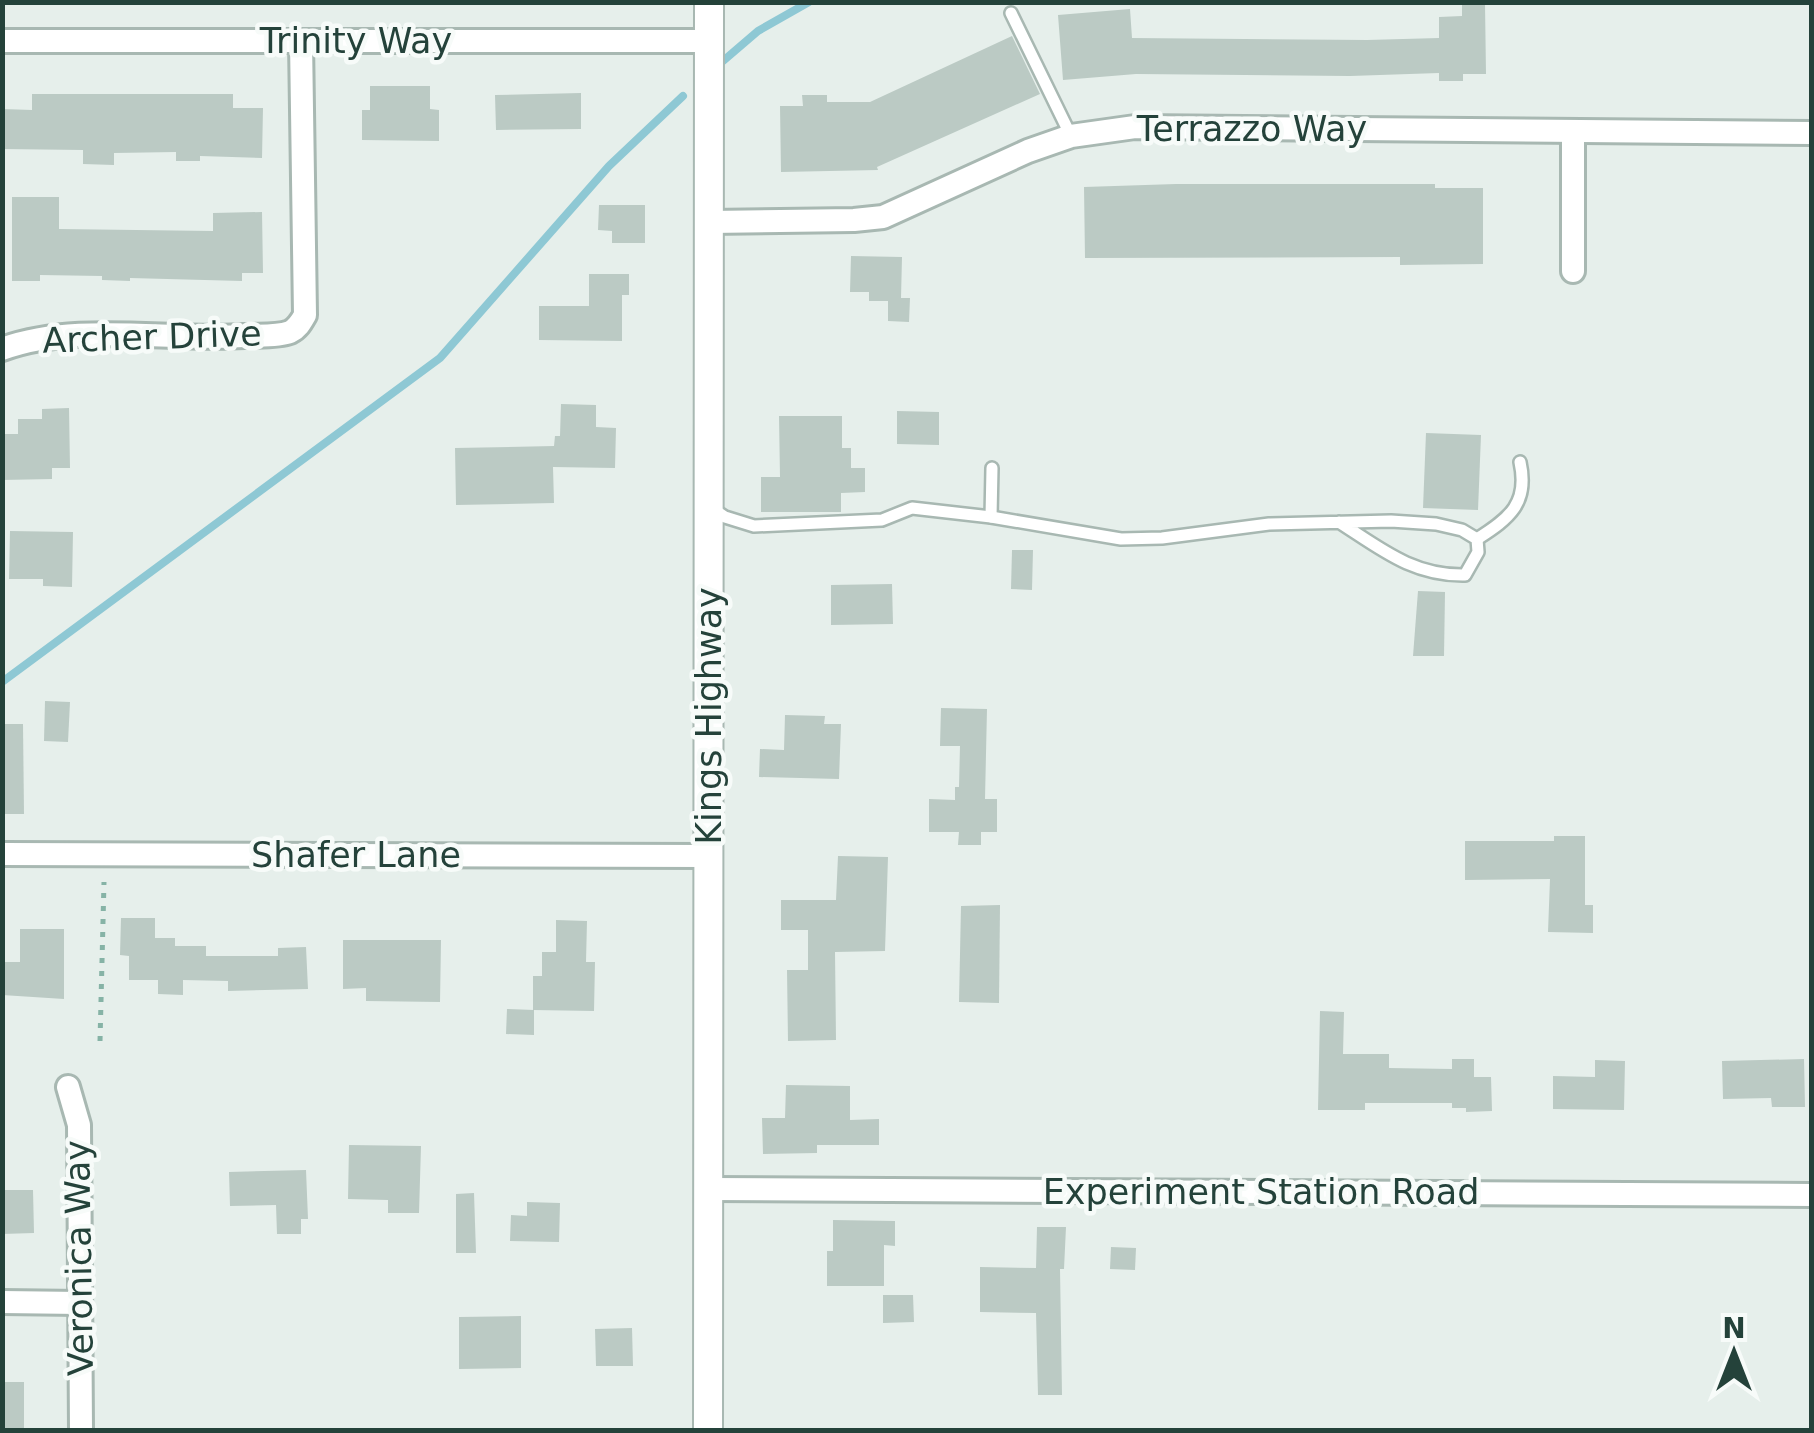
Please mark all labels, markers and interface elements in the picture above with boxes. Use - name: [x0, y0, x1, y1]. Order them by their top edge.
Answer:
- street label: Trinity Way: [259, 21, 452, 61]
- street label: Terrazzo Way: [1136, 109, 1367, 149]
- street label: Archer Drive: [42, 313, 262, 361]
- street label: Kings Highway: [689, 587, 729, 845]
- street label: Shafer Lane: [251, 835, 461, 875]
- street label: Veronica Way: [57, 1140, 101, 1376]
- street label: Experiment Station Road: [1043, 1172, 1479, 1212]
- north arrow: [1684, 1303, 1784, 1403]
- text: N: [1722, 1312, 1746, 1345]

